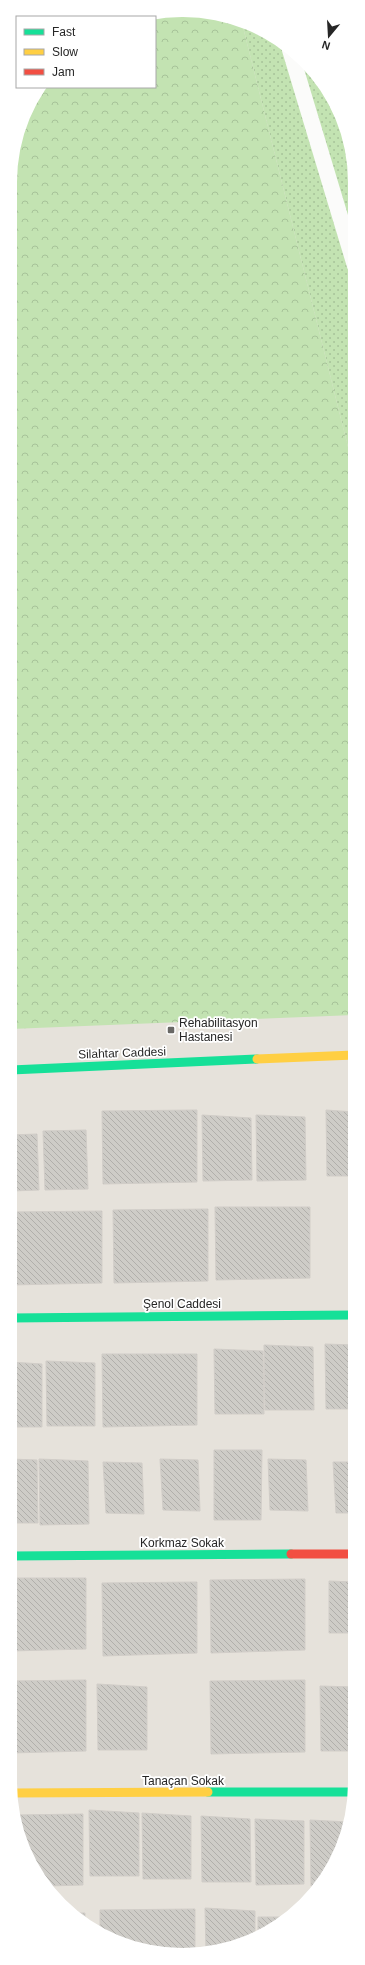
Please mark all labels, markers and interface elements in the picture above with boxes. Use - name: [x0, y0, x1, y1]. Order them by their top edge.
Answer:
- legend: [16, 16, 156, 88]
- north arrow: [309, 16, 349, 56]
- text: Fast: [52, 25, 76, 39]
- text: N: [320, 39, 332, 52]
- text: Slow: [52, 45, 78, 59]
- text: Jam: [52, 65, 75, 79]
- place label: Rehabilitasyon Hastanesi: [179, 1016, 258, 1044]
- marker: Rehabilitasyon Hastanesi: [166, 1025, 176, 1035]
- street label: Silahtar Caddesi: [78, 1044, 166, 1062]
- street label: Şenol Caddesi: [143, 1297, 221, 1311]
- street label: Korkmaz Sokak: [140, 1536, 225, 1550]
- street label: Tanaçan Sokak: [142, 1774, 225, 1788]

